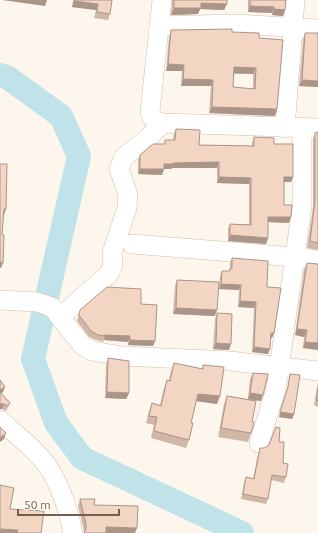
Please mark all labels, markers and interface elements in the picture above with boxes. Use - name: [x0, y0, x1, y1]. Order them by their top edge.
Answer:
- scale bar: [18, 491, 119, 517]
- text: 50 m: [24, 498, 51, 511]

